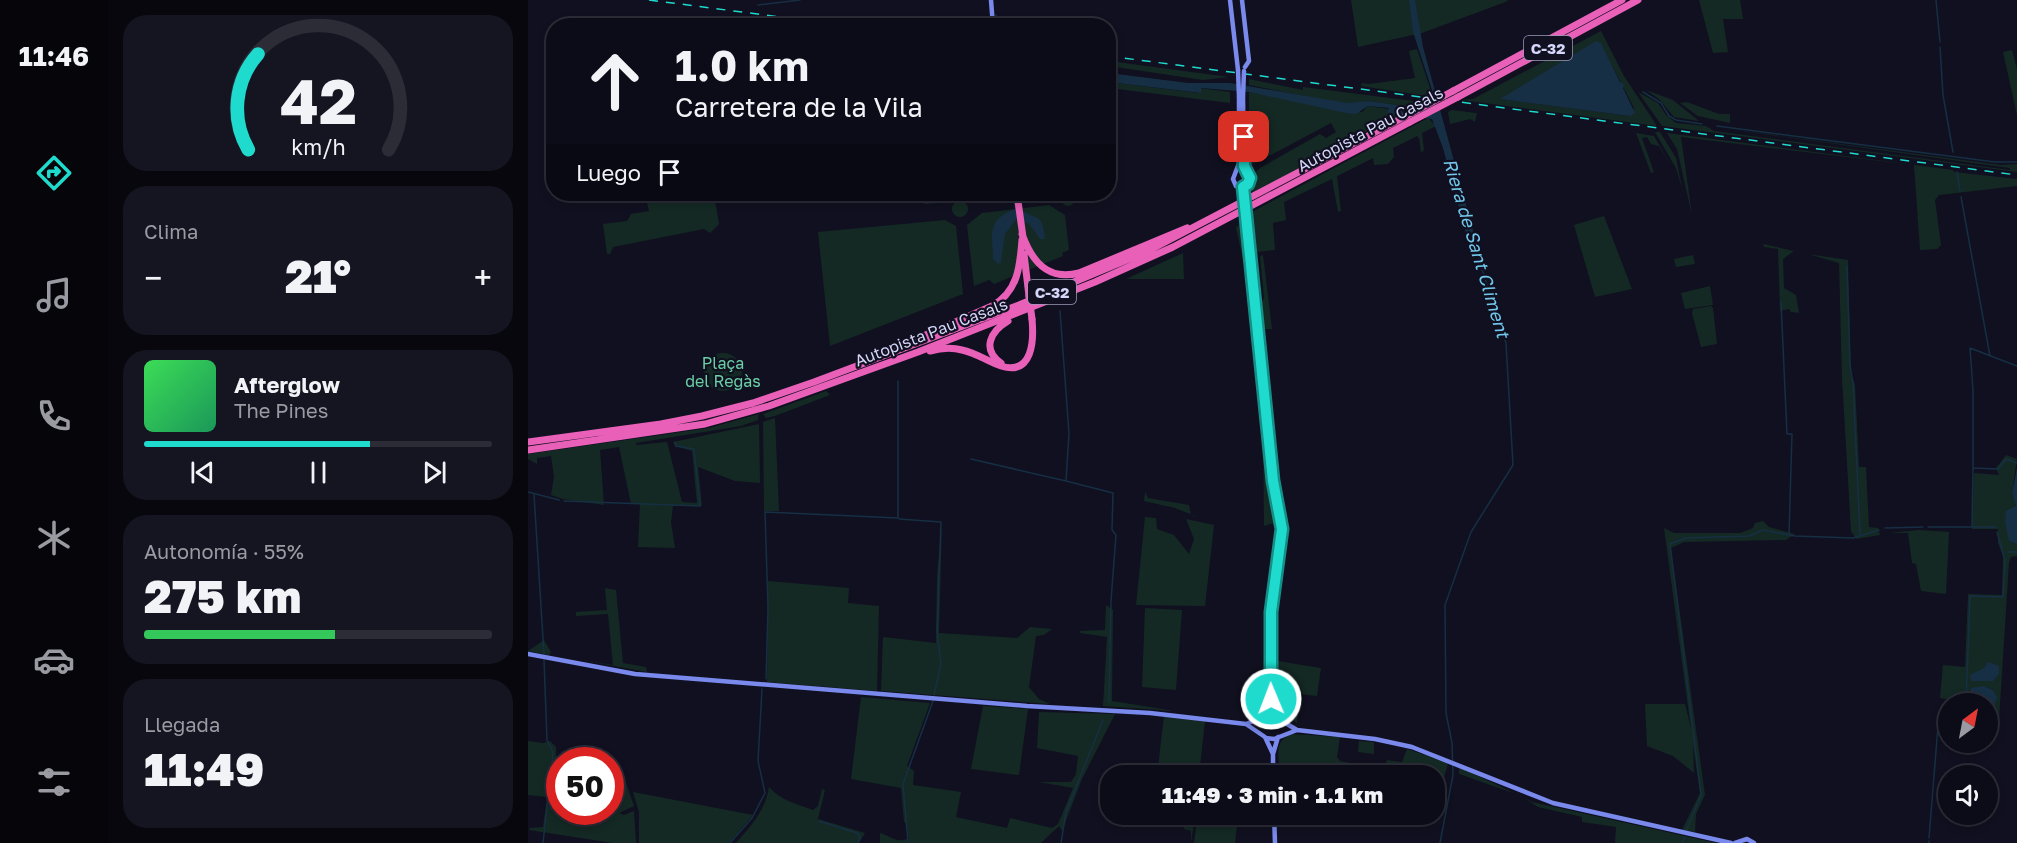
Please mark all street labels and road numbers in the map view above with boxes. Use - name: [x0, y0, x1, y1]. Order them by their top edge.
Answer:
- road number: C-32: [1524, 36, 1572, 60]
- street label: Autopista Pau Casals: [1294, 82, 1446, 176]
- road number: C-32: [1028, 280, 1076, 304]
- street label: Autopista Pau Casals: [852, 294, 1010, 370]

